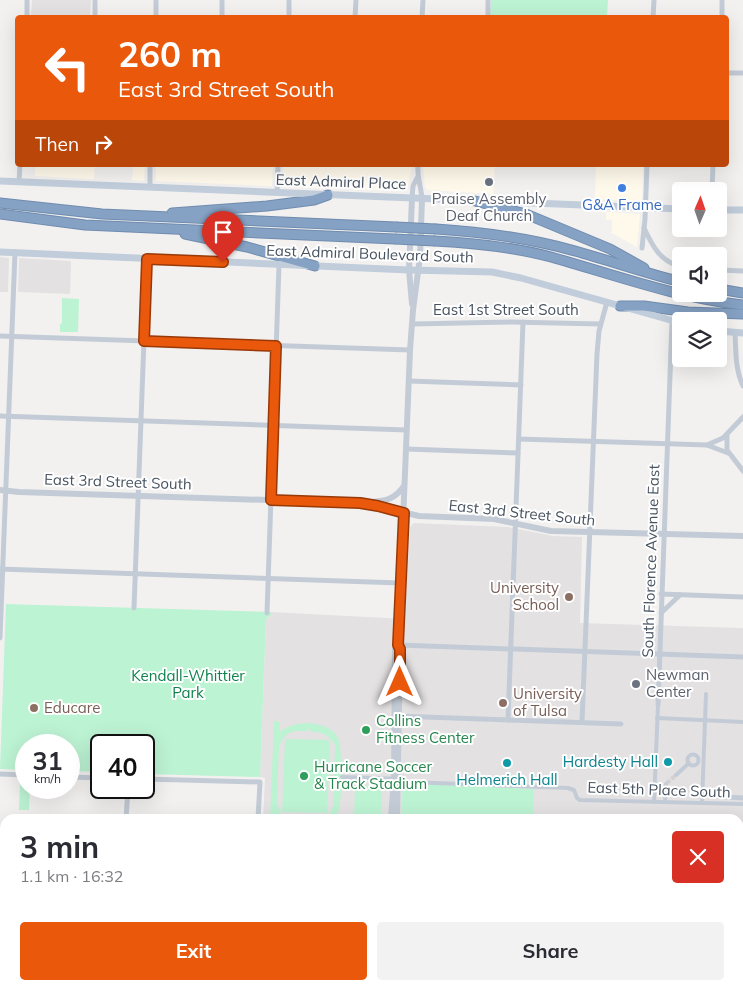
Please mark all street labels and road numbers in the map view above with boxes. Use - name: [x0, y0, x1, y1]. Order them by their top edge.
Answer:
- street label: East Admiral Place: [275, 170, 407, 193]
- street label: East Admiral Boulevard South: [266, 240, 474, 267]
- street label: East 1st Street South: [433, 300, 579, 319]
- street label: South Florence Avenue East: [638, 464, 663, 658]
- street label: East 3rd Street South: [44, 469, 192, 494]
- street label: East 3rd Street South: [448, 495, 596, 530]
- street label: East 5th Place South: [587, 778, 731, 801]

